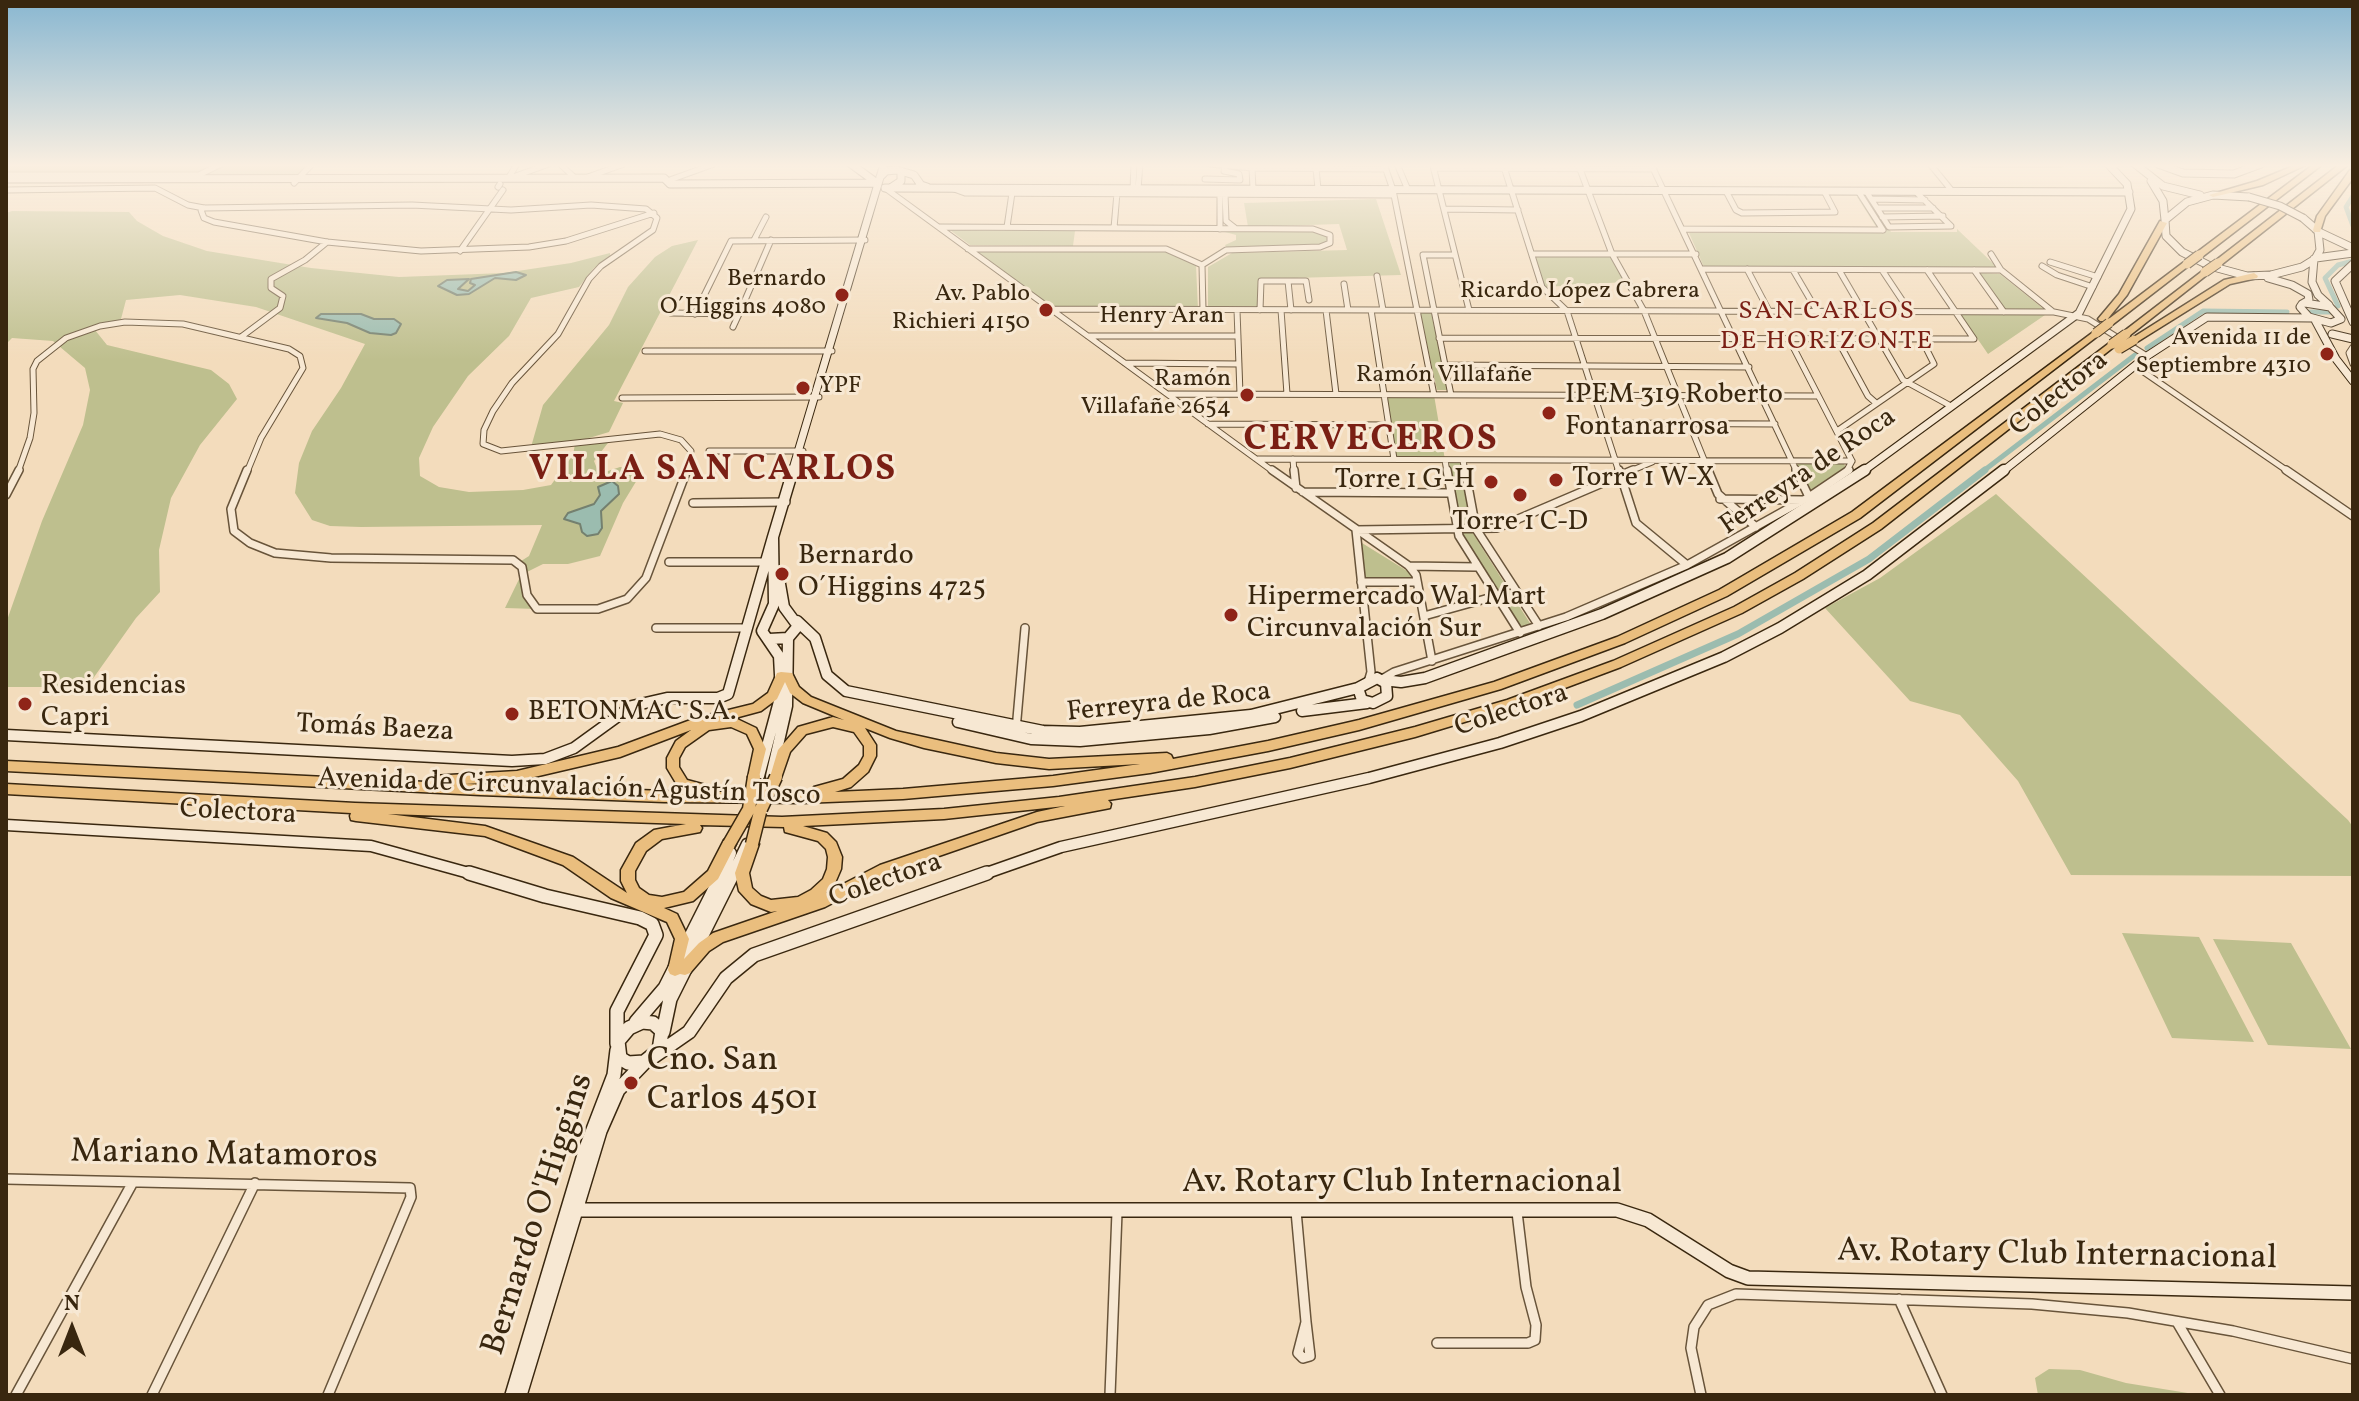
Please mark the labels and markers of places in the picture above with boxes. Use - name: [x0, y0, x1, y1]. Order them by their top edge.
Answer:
- place label: Bernardo O´Higgins 4080: [660, 267, 826, 323]
- place label: Av. Pablo Richieri 4150: [892, 282, 1030, 338]
- marker: Bernardo O´Higgins 4080: [833, 286, 851, 304]
- marker: Av. Pablo Richieri 4150: [1037, 301, 1055, 319]
- place label: Avenida 11 de Septiembre 4310: [2136, 326, 2311, 382]
- marker: Avenida 11 de Septiembre 4310: [2318, 345, 2336, 363]
- place label: Ramón Villafañe 2654: [1081, 367, 1231, 423]
- place label: YPF: [819, 374, 862, 402]
- marker: YPF: [794, 379, 812, 397]
- place label: IPEM 319 Roberto Fontanarrosa: [1565, 380, 1783, 446]
- marker: Ramón Villafañe 2654: [1238, 386, 1256, 404]
- marker: IPEM 319 Roberto Fontanarrosa: [1540, 404, 1558, 422]
- place label: Torre 1 W-X: [1572, 463, 1714, 497]
- place label: Torre 1 G-H: [1334, 465, 1475, 499]
- marker: Torre 1 W-X: [1547, 471, 1565, 489]
- marker: Torre 1 G-H: [1482, 473, 1500, 491]
- marker: Torre 1 C-D: [1511, 486, 1529, 504]
- place label: Torre 1 C-D: [1452, 507, 1588, 541]
- place label: Bernardo O´Higgins 4725: [798, 541, 986, 607]
- marker: Bernardo O´Higgins 4725: [773, 565, 791, 583]
- place label: Hipermercado Wal Mart Circunvalación Sur: [1247, 582, 1546, 648]
- marker: Hipermercado Wal Mart Circunvalación Sur: [1222, 606, 1240, 624]
- place label: Residencias Capri: [41, 671, 186, 737]
- marker: Residencias Capri: [16, 695, 34, 713]
- place label: BETONMAC S.A.: [528, 697, 737, 731]
- marker: BETONMAC S.A.: [503, 705, 521, 723]
- place label: Cno. San Carlos 4501: [647, 1043, 819, 1122]
- marker: Cno. San Carlos 4501: [622, 1074, 640, 1092]

